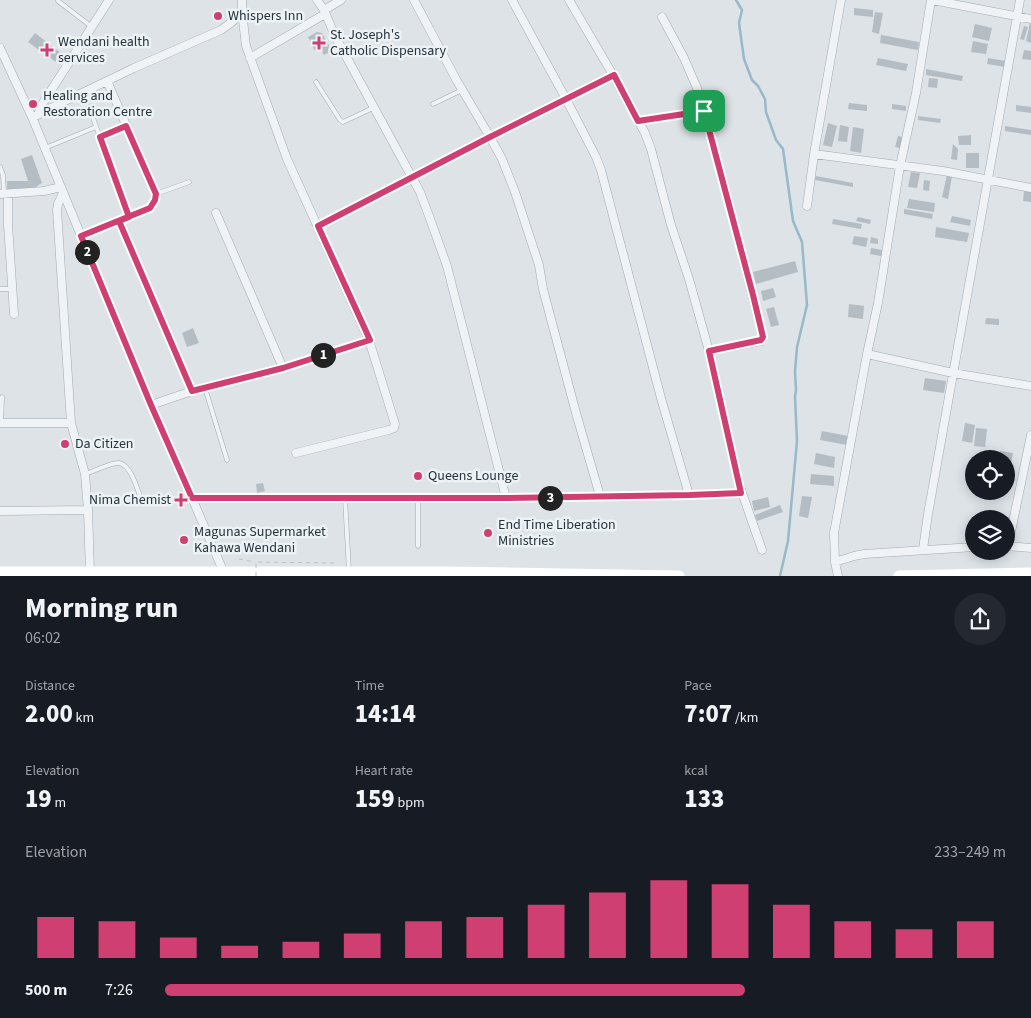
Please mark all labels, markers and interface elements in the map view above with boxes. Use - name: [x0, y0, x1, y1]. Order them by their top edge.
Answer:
- place label: Whispers Inn: [228, 6, 303, 26]
- marker: Whispers Inn: [212, 10, 224, 22]
- place label: St. Joseph's Catholic Dispensary: [330, 25, 446, 61]
- place label: Wendani health services: [58, 32, 150, 68]
- marker: St. Joseph's Catholic Dispensary: [312, 36, 326, 50]
- marker: Wendani health services: [40, 43, 54, 57]
- place label: Healing and Restoration Centre: [43, 86, 152, 122]
- pin: [683, 90, 725, 132]
- icon: arrive: [690, 97, 718, 125]
- marker: Healing and Restoration Centre: [27, 98, 39, 110]
- pin: 2: [74, 240, 100, 264]
- text: 2: [84, 242, 91, 262]
- pin: 1: [310, 342, 336, 368]
- text: 1: [320, 345, 327, 365]
- place label: Da Citizen: [75, 434, 134, 454]
- marker: Da Citizen: [59, 438, 71, 450]
- map controls: [965, 450, 1015, 560]
- button: locate: [965, 450, 1015, 500]
- place label: Queens Lounge: [428, 466, 518, 486]
- marker: Queens Lounge: [412, 470, 424, 482]
- pin: 3: [538, 486, 562, 510]
- text: 3: [547, 488, 554, 508]
- place label: Nima Chemist: [89, 490, 171, 510]
- marker: Nima Chemist: [175, 494, 187, 506]
- button: layers: [965, 510, 1015, 560]
- place label: End Time Liberation Ministries: [498, 515, 616, 551]
- place label: Magunas Supermarket Kahawa Wendani: [194, 522, 326, 558]
- marker: End Time Liberation Ministries: [482, 527, 494, 539]
- marker: Magunas Supermarket Kahawa Wendani: [178, 534, 190, 546]
- text: Morning run: [25, 588, 178, 628]
- button: share: [954, 593, 1006, 645]
- text: 06:02: [25, 627, 61, 649]
- text: Distance: [25, 676, 75, 696]
- text: Time: [355, 676, 384, 696]
- text: Pace: [684, 676, 712, 696]
- text: 2.00: [25, 696, 73, 732]
- text: 14:14: [355, 696, 416, 732]
- text: 7:07: [684, 696, 732, 732]
- text: km: [73, 708, 94, 728]
- text: /km: [732, 708, 758, 728]
- text: Elevation: [25, 761, 80, 781]
- text: Heart rate: [355, 761, 413, 781]
- text: kcal: [684, 761, 708, 781]
- text: 19: [25, 781, 52, 817]
- text: 159: [355, 781, 395, 817]
- text: 133: [684, 781, 724, 817]
- text: m: [52, 793, 66, 813]
- text: bpm: [395, 793, 425, 813]
- text: Elevation: [25, 841, 87, 863]
- text: 233–249 m: [934, 841, 1006, 863]
- text: 500 m: [25, 979, 67, 1001]
- text: 7:26: [105, 979, 133, 1001]

